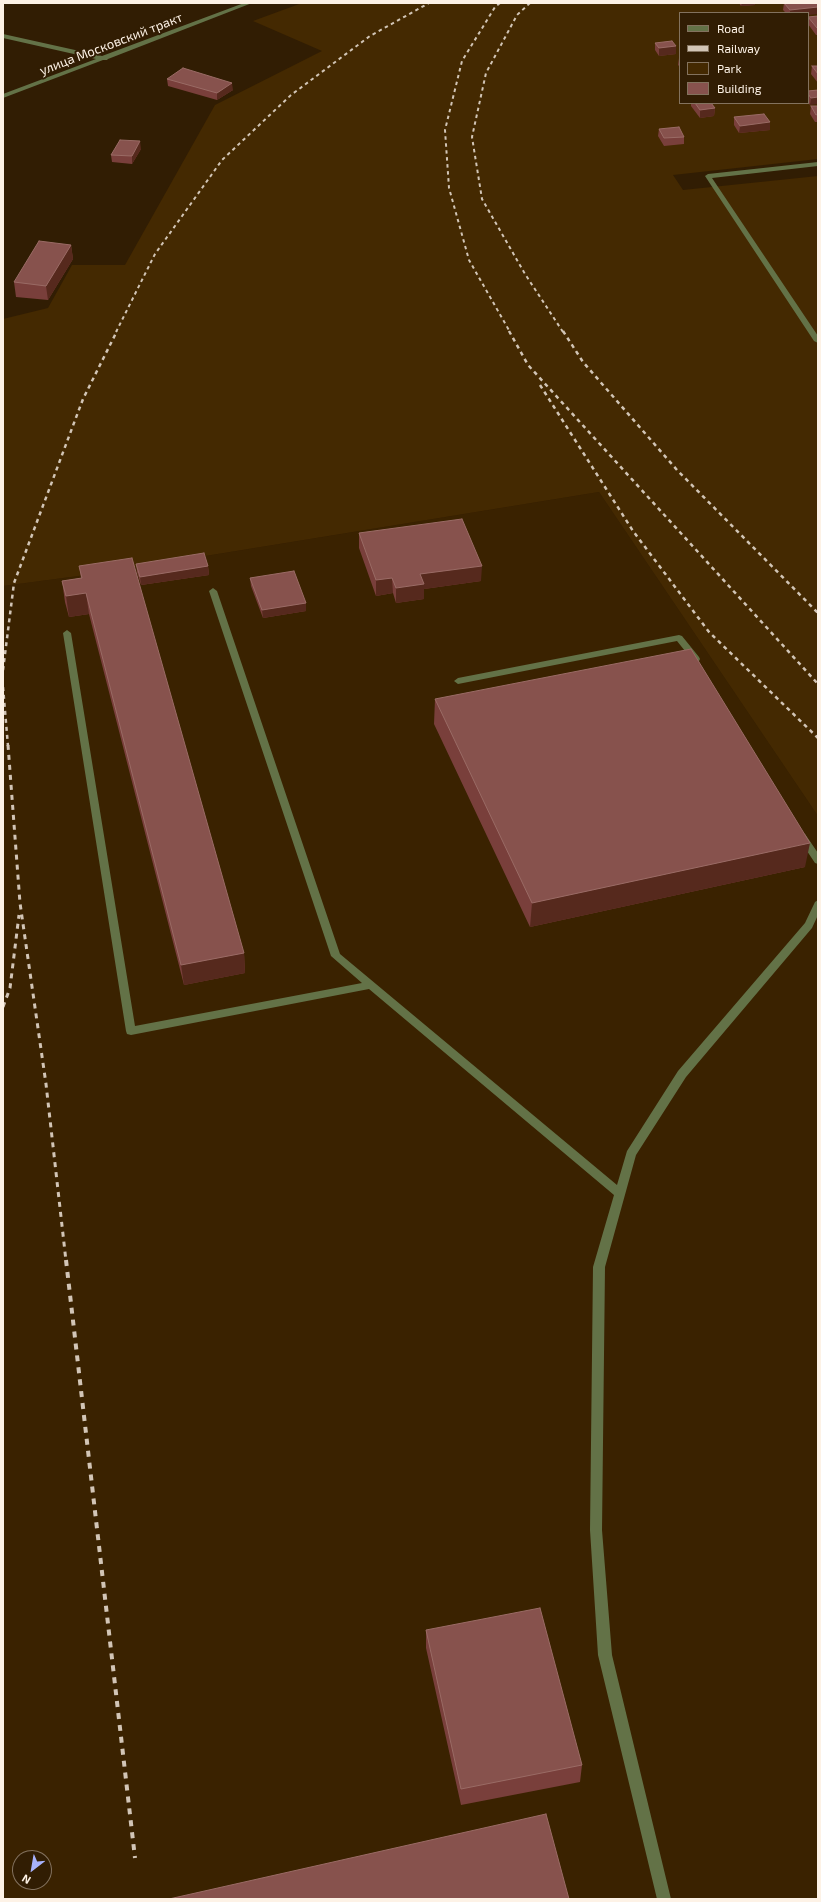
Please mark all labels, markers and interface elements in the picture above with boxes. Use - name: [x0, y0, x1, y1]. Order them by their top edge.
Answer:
- street label: улица Московский тракт: [37, 9, 185, 79]
- legend: [679, 12, 809, 104]
- text: Road: [717, 21, 745, 35]
- text: Railway: [717, 41, 760, 55]
- text: Park: [717, 61, 742, 75]
- text: Building: [717, 81, 761, 95]
- north arrow: [12, 1850, 52, 1890]
- text: N: [19, 1872, 33, 1887]

